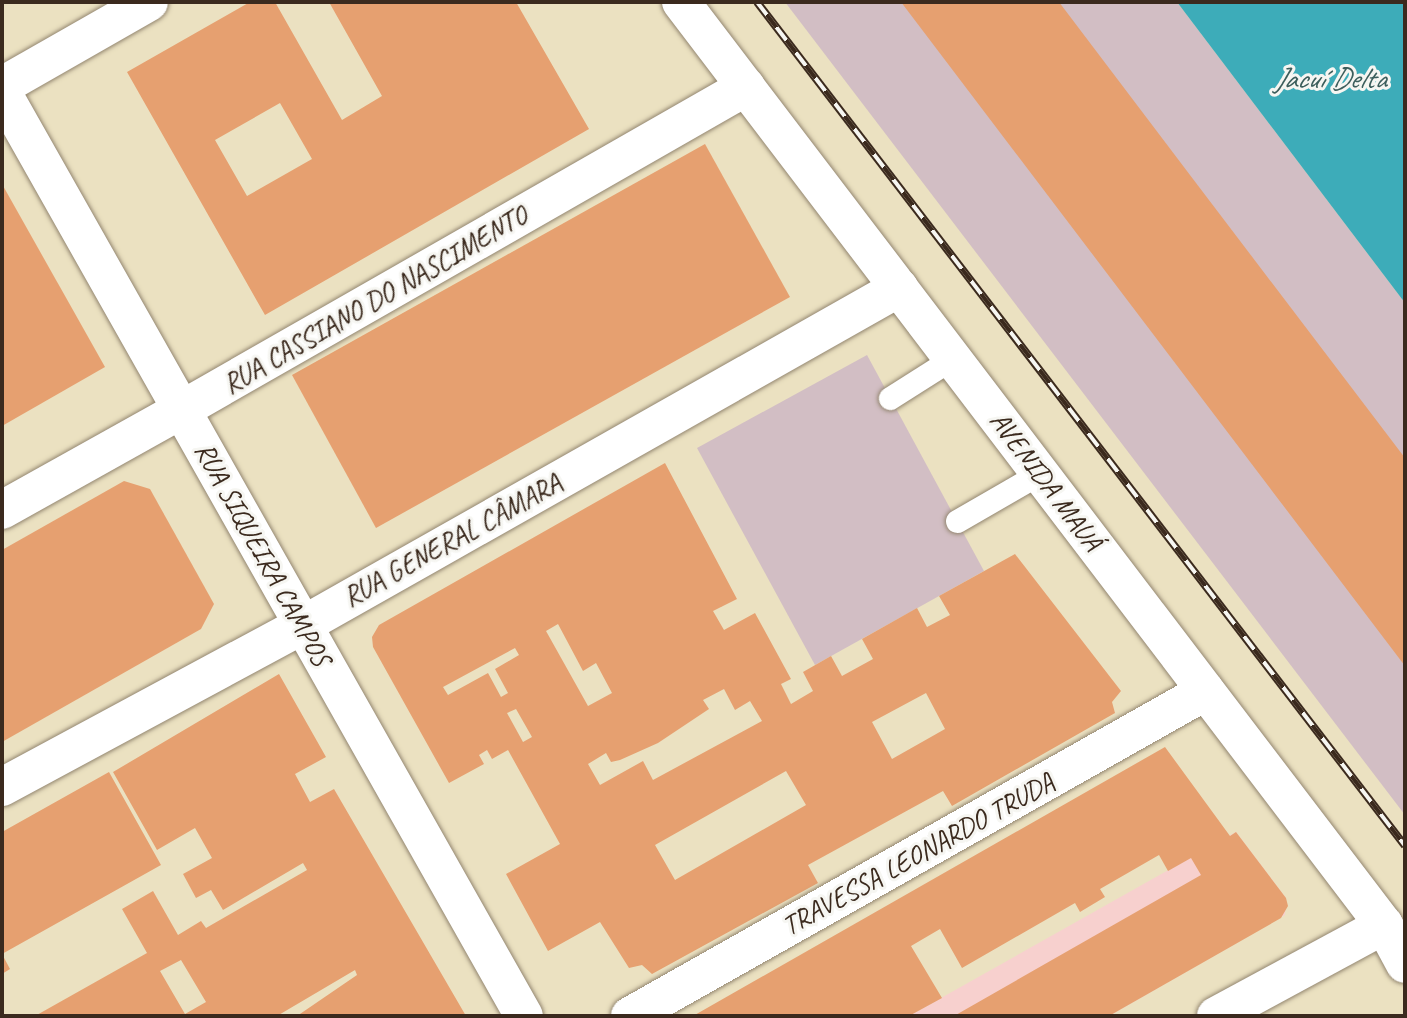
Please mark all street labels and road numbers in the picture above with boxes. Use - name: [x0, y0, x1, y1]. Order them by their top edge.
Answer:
- street label: RUA CASSIANO DO NASCIMENTO: [217, 199, 533, 401]
- street label: AVENIDA MAUÁ: [983, 405, 1109, 557]
- street label: RUA SIQUEIRA CAMPOS: [188, 437, 338, 671]
- street label: RUA GENERAL CÂMARA: [337, 466, 567, 614]
- street label: TRAVESSA LEONARDO TRUDA: [777, 765, 1059, 943]

